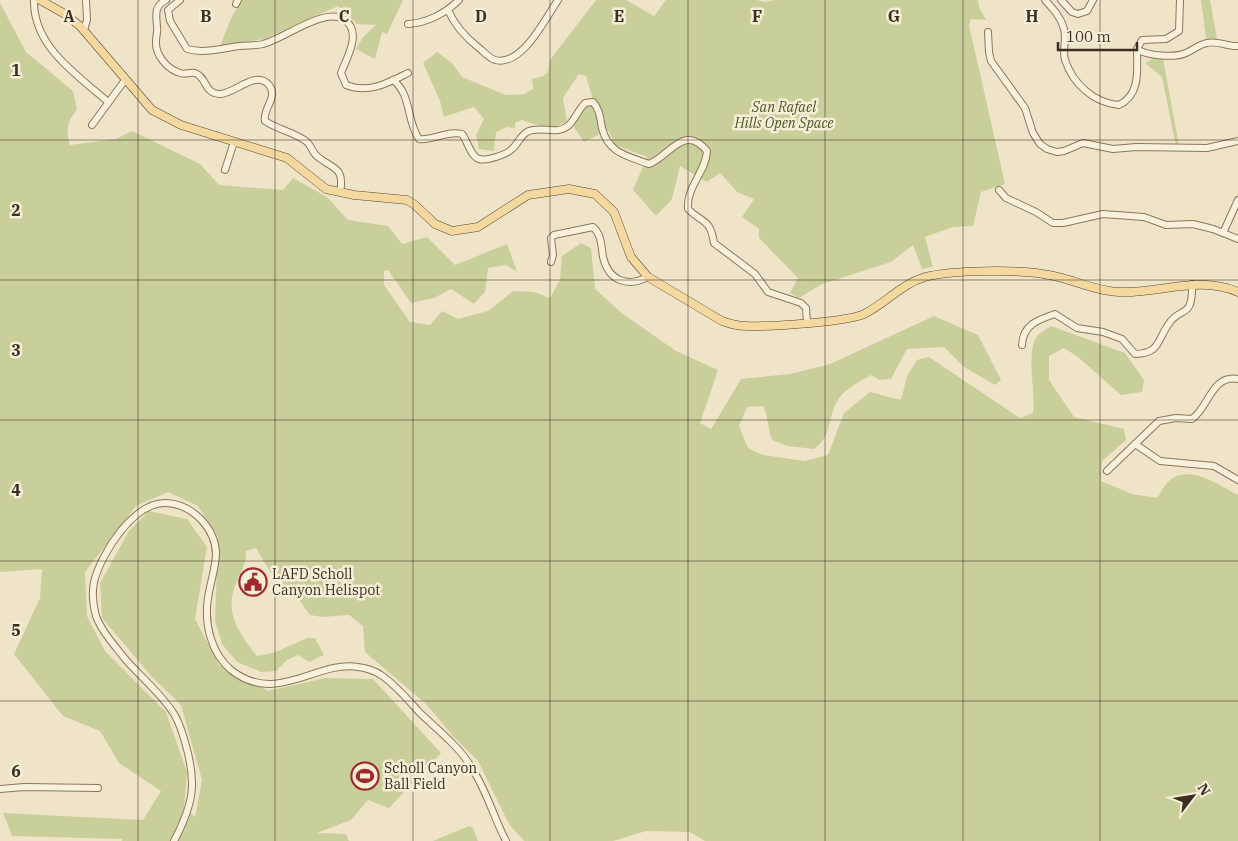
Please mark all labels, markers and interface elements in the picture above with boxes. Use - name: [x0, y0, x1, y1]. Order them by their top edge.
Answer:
- text: A: [63, 6, 75, 26]
- text: B: [200, 6, 212, 26]
- text: C: [339, 6, 349, 26]
- text: D: [475, 6, 487, 26]
- text: E: [614, 6, 624, 26]
- text: F: [752, 6, 762, 26]
- text: G: [888, 6, 900, 26]
- text: H: [1026, 6, 1039, 26]
- scale bar: [1058, 20, 1137, 52]
- text: 100 m: [1066, 27, 1111, 46]
- text: 1: [11, 60, 21, 80]
- park label: San Rafael Hills Open Space: [733, 98, 834, 132]
- text: 2: [11, 200, 21, 220]
- text: 3: [11, 340, 21, 360]
- text: 4: [11, 480, 21, 500]
- place label: LAFD Scholl Canyon Helispot: [272, 565, 380, 599]
- public building icon: LAFD Scholl Canyon Helispot: [238, 567, 268, 597]
- text: 5: [11, 620, 21, 640]
- place label: Scholl Canyon Ball Field: [384, 759, 477, 793]
- text: 6: [11, 761, 21, 781]
- sports icon: Scholl Canyon Ball Field: [350, 761, 380, 791]
- north arrow: [1168, 771, 1218, 821]
- text: N: [1194, 780, 1215, 799]

